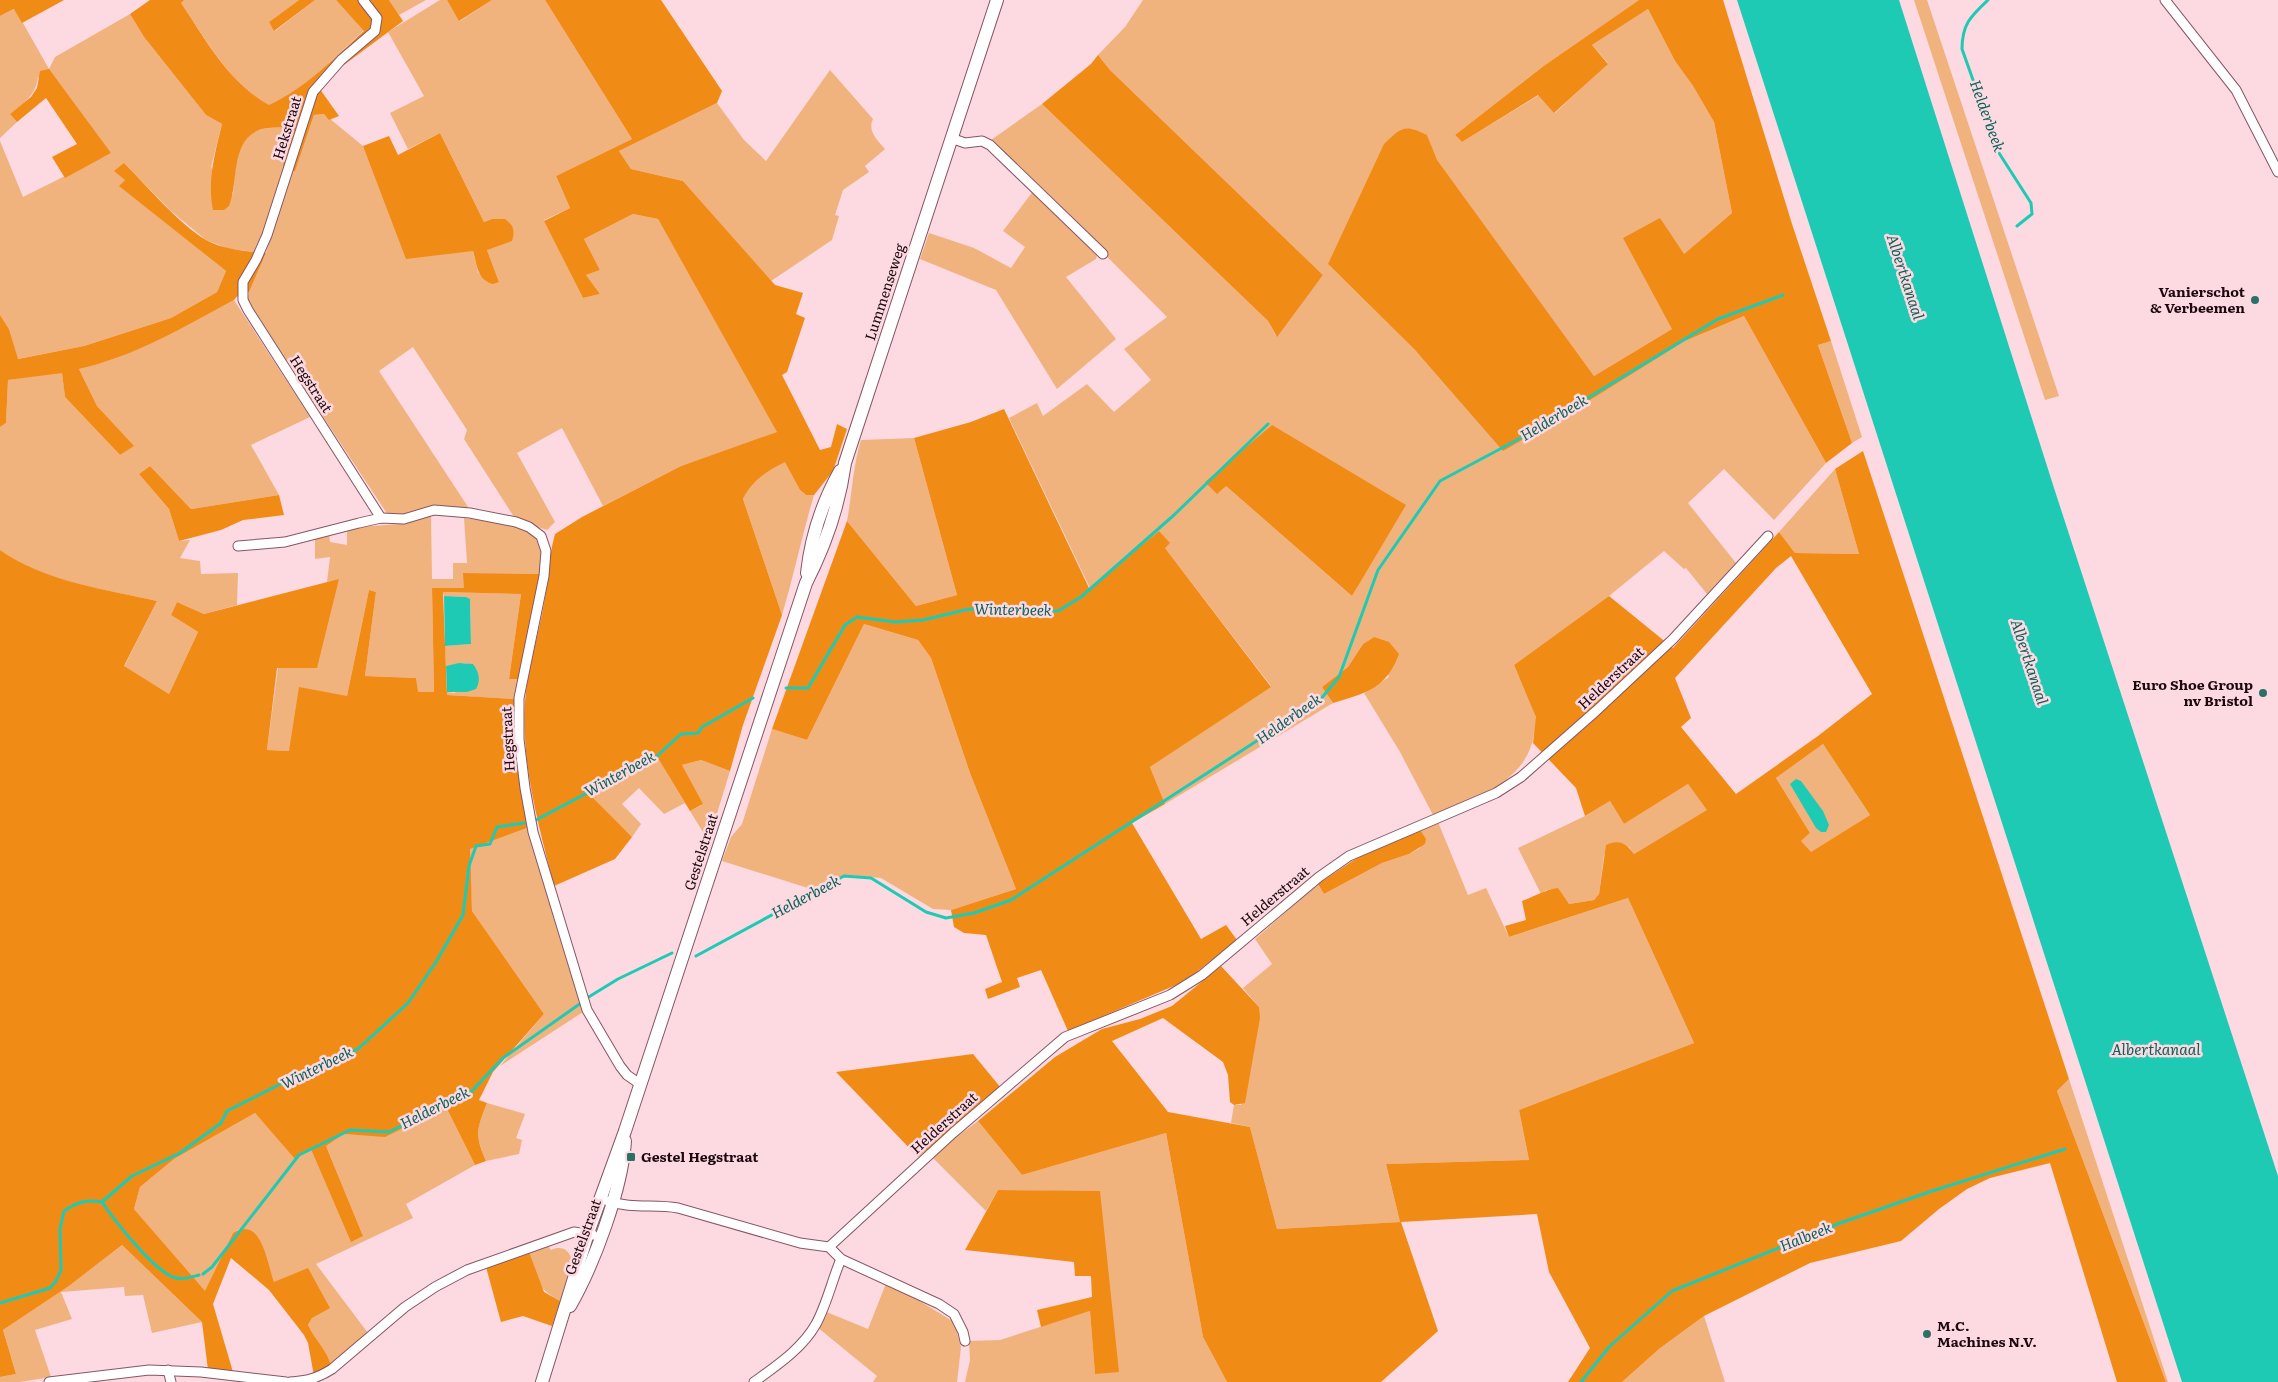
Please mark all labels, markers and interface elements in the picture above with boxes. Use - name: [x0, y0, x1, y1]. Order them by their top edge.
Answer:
- water label: Helderbeek: [1965, 76, 2012, 155]
- street label: Hekstraat: [267, 93, 305, 162]
- water label: Albertkanaal: [1882, 231, 1931, 323]
- street label: Lummenseweg: [859, 240, 909, 343]
- place label: Vanierschot & Verbeemen: [2150, 281, 2246, 317]
- marker: Vanierschot & Verbeemen: [2249, 294, 2261, 306]
- street label: Hegstraat: [286, 351, 338, 416]
- water label: Helderbeek: [1515, 387, 1592, 446]
- water label: Winterbeek: [974, 596, 1053, 621]
- water label: Albertkanaal: [2006, 616, 2055, 708]
- street label: Helderstraat: [1573, 641, 1648, 713]
- place label: Euro Shoe Group nv Bristol: [2132, 674, 2253, 710]
- water label: Helderbeek: [1251, 686, 1326, 749]
- marker: Euro Shoe Group nv Bristol: [2257, 687, 2269, 699]
- street label: Hegstraat: [495, 706, 519, 772]
- water label: Winterbeek: [580, 743, 660, 802]
- street label: Gestelstraat: [678, 810, 722, 893]
- street label: Helderstraat: [1236, 860, 1313, 930]
- water label: Helderbeek: [767, 868, 845, 923]
- water label: Albertkanaal: [2112, 1037, 2201, 1060]
- water label: Winterbeek: [276, 1039, 357, 1094]
- water label: Helderbeek: [396, 1079, 474, 1134]
- street label: Helderstraat: [905, 1087, 981, 1158]
- place label: Gestel Hegstraat: [641, 1146, 759, 1166]
- marker: Gestel Hegstraat: [625, 1151, 637, 1163]
- street label: Gestelstraat: [559, 1196, 605, 1277]
- water label: Halbeek: [1776, 1214, 1836, 1257]
- place label: M.C. Machines N.V.: [1937, 1315, 2037, 1351]
- marker: M.C. Machines N.V.: [1921, 1328, 1933, 1340]

